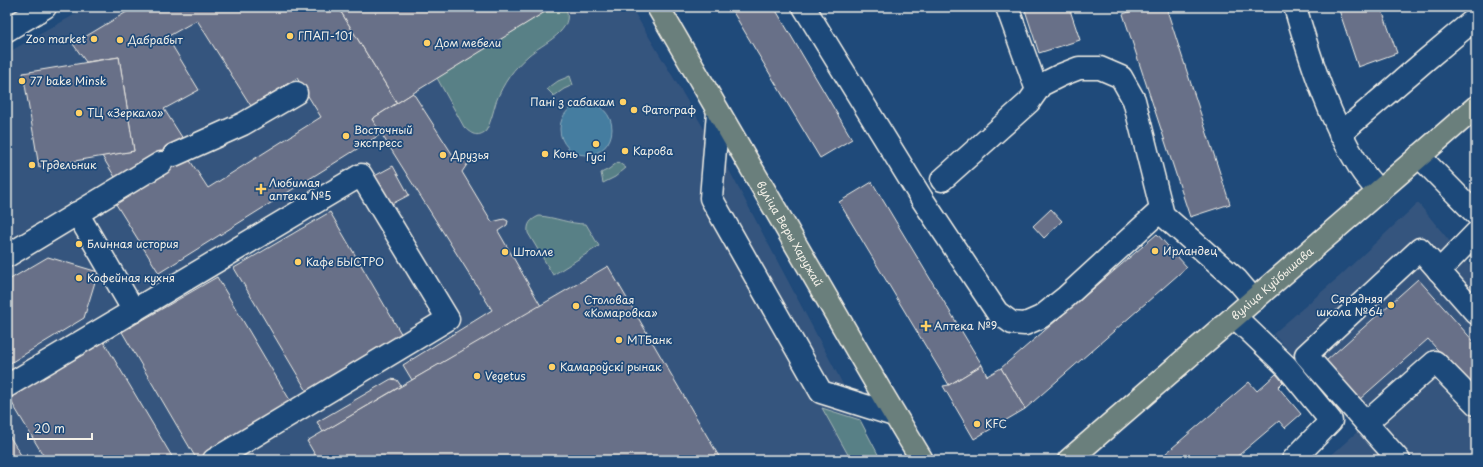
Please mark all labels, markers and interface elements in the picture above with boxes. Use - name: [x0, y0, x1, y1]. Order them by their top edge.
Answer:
- place label: ГПАП-101: [298, 27, 352, 44]
- place label: Zoo market: [25, 30, 87, 47]
- place label: Дабрабыт: [127, 31, 183, 48]
- marker: ГПАП-101: [285, 31, 295, 41]
- marker: Zoo market: [89, 34, 99, 44]
- place label: Дом мебели: [434, 34, 501, 51]
- marker: Дабрабыт: [115, 35, 125, 45]
- marker: Дом мебели: [422, 38, 432, 48]
- place label: 77 bake Minsk: [30, 72, 107, 89]
- marker: 77 bake Minsk: [17, 76, 27, 86]
- place label: Пані з сабакам: [530, 93, 615, 110]
- marker: Пані з сабакам: [618, 97, 628, 107]
- place label: Фатограф: [642, 101, 696, 118]
- place label: ТЦ «Зеркало»: [87, 104, 163, 121]
- marker: Фатограф: [629, 105, 639, 115]
- marker: ТЦ «Зеркало»: [74, 108, 84, 118]
- place label: Восточный экспресс: [354, 121, 413, 151]
- marker: Восточный экспресс: [341, 131, 351, 141]
- marker: Гусі: [591, 139, 601, 149]
- place label: Карова: [633, 142, 673, 159]
- place label: Конь: [553, 145, 578, 162]
- place label: Друзья: [450, 146, 489, 163]
- marker: Карова: [620, 146, 630, 156]
- place label: Гусі: [586, 148, 606, 165]
- marker: Конь: [540, 149, 550, 159]
- marker: Друзья: [438, 150, 448, 160]
- place label: Трдельник: [40, 156, 97, 173]
- marker: Трдельник: [27, 160, 37, 170]
- place label: Любимая аптека №5: [269, 174, 331, 204]
- street label: вуліца Веры Харужай: [752, 177, 827, 289]
- marker: Любимая аптека №5: [256, 184, 266, 194]
- place label: Блинная история: [87, 235, 179, 252]
- marker: Блинная история: [74, 239, 84, 249]
- place label: Ирландец: [1163, 242, 1217, 259]
- place label: Штолле: [513, 243, 553, 260]
- street label: вуліца Куйбышава: [1227, 243, 1317, 324]
- marker: Ирландец: [1150, 246, 1160, 256]
- marker: Штолле: [500, 247, 510, 257]
- place label: Кафе БЫСТРО: [306, 253, 384, 270]
- marker: Кафе БЫСТРО: [293, 257, 303, 267]
- place label: Кофейная кухня: [87, 269, 175, 286]
- marker: Кофейная кухня: [74, 273, 84, 283]
- place label: Сярэдняя школа №64: [1316, 290, 1383, 320]
- place label: Столовая «Комаровка»: [584, 291, 657, 321]
- marker: Сярэдняя школа №64: [1386, 300, 1396, 310]
- marker: Столовая «Комаровка»: [571, 301, 581, 311]
- place label: Аптека №9: [934, 317, 997, 334]
- marker: Аптека №9: [921, 321, 931, 331]
- place label: МТБанк: [627, 331, 673, 348]
- marker: МТБанк: [614, 335, 624, 345]
- place label: Камароўскі рынак: [560, 358, 662, 375]
- marker: Камароўскі рынак: [547, 362, 557, 372]
- place label: Vegetus: [485, 367, 526, 384]
- marker: Vegetus: [472, 371, 482, 381]
- scale bar: [28, 415, 92, 441]
- place label: KFC: [985, 415, 1007, 432]
- text: 20 m: [34, 419, 65, 437]
- marker: KFC: [972, 419, 982, 429]

